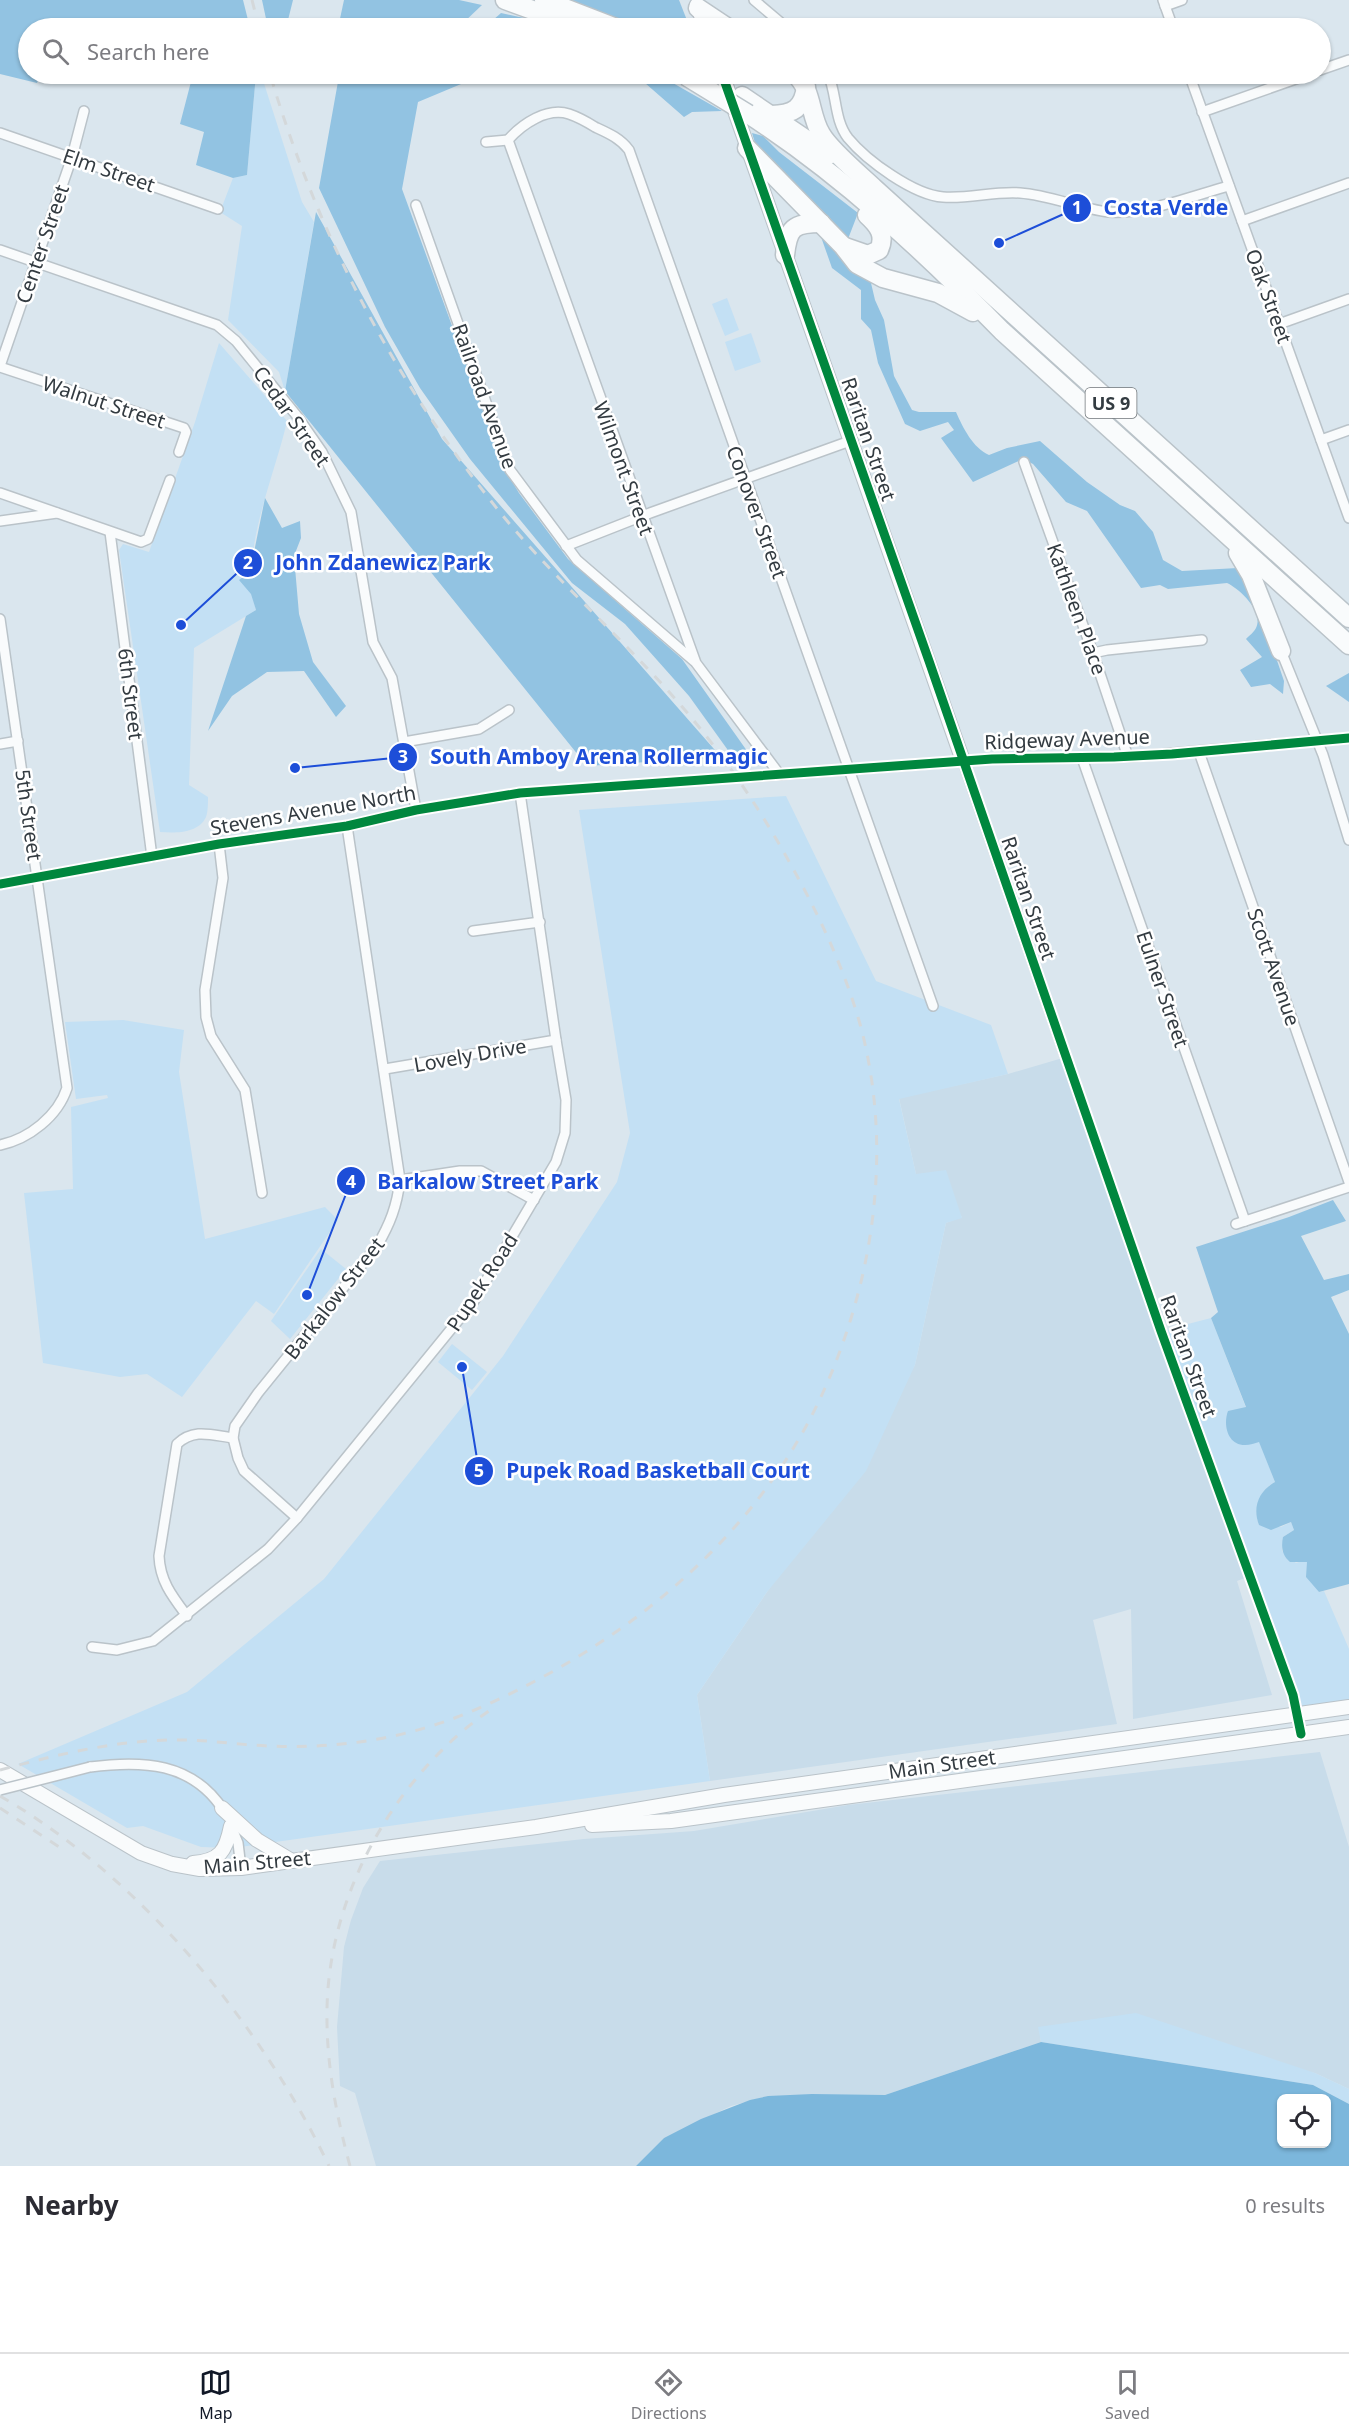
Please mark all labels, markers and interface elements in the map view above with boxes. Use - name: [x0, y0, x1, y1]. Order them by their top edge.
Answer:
- search box: [18, 18, 1331, 84]
- icon: search: [39, 35, 72, 68]
- text: Search here: [87, 36, 209, 66]
- street label: Elm Street: [59, 142, 159, 198]
- street label: Center Street: [9, 181, 75, 307]
- callout: Costa Verde: [1062, 188, 1241, 227]
- text: Costa Verde: [1104, 193, 1228, 221]
- text: 1: [1072, 195, 1082, 219]
- street label: Oak Street: [1239, 245, 1299, 347]
- street label: Railroad Avenue: [446, 320, 524, 472]
- street label: Cedar Street: [247, 360, 337, 472]
- street label: Walnut Street: [39, 369, 169, 435]
- street label: Raritan Street: [835, 374, 903, 504]
- road number: US 9: [1086, 388, 1136, 418]
- street label: Wilmont Street: [587, 397, 661, 539]
- street label: Conover Street: [720, 442, 794, 582]
- street label: Kathleen Place: [1041, 540, 1113, 678]
- callout: John Zdanewicz Park: [233, 544, 503, 583]
- text: John Zdanewicz Park: [273, 548, 492, 576]
- text: 2: [243, 550, 253, 574]
- street label: 6th Street: [112, 647, 150, 741]
- street label: Ridgeway Avenue: [984, 723, 1150, 755]
- callout: South Amboy Arena Rollermagic: [388, 738, 780, 777]
- text: South Amboy Arena Rollermagic: [430, 742, 768, 770]
- text: 3: [398, 744, 408, 768]
- street label: 5th Street: [9, 768, 49, 862]
- street label: Stevens Avenue North: [208, 779, 418, 841]
- street label: Raritan Street: [995, 833, 1063, 963]
- street label: Scott Avenue: [1241, 905, 1307, 1029]
- street label: Eulner Street: [1130, 927, 1196, 1051]
- street label: Lovely Drive: [412, 1032, 528, 1078]
- callout: Barkalow Street Park: [336, 1162, 611, 1201]
- text: Barkalow Street Park: [377, 1167, 600, 1195]
- text: 4: [346, 1169, 356, 1193]
- street label: Pupek Road: [440, 1228, 524, 1336]
- street label: Barkalow Street: [278, 1231, 390, 1365]
- street label: Raritan Street: [1154, 1291, 1224, 1421]
- callout: Pupek Road Basketball Court: [464, 1451, 822, 1490]
- text: Pupek Road Basketball Court: [506, 1456, 810, 1484]
- text: 5: [474, 1458, 484, 1482]
- street label: Main Street: [887, 1743, 997, 1785]
- street label: Main Street: [202, 1844, 312, 1880]
- map controls: [1277, 2094, 1331, 2148]
- button: locate: [1277, 2094, 1331, 2148]
- text: Nearby: [24, 2187, 119, 2223]
- text: 0 results: [1245, 2192, 1325, 2219]
- tab: Map: [199, 2366, 232, 2424]
- tab: Directions: [631, 2366, 707, 2424]
- tab: Saved: [1105, 2366, 1150, 2424]

